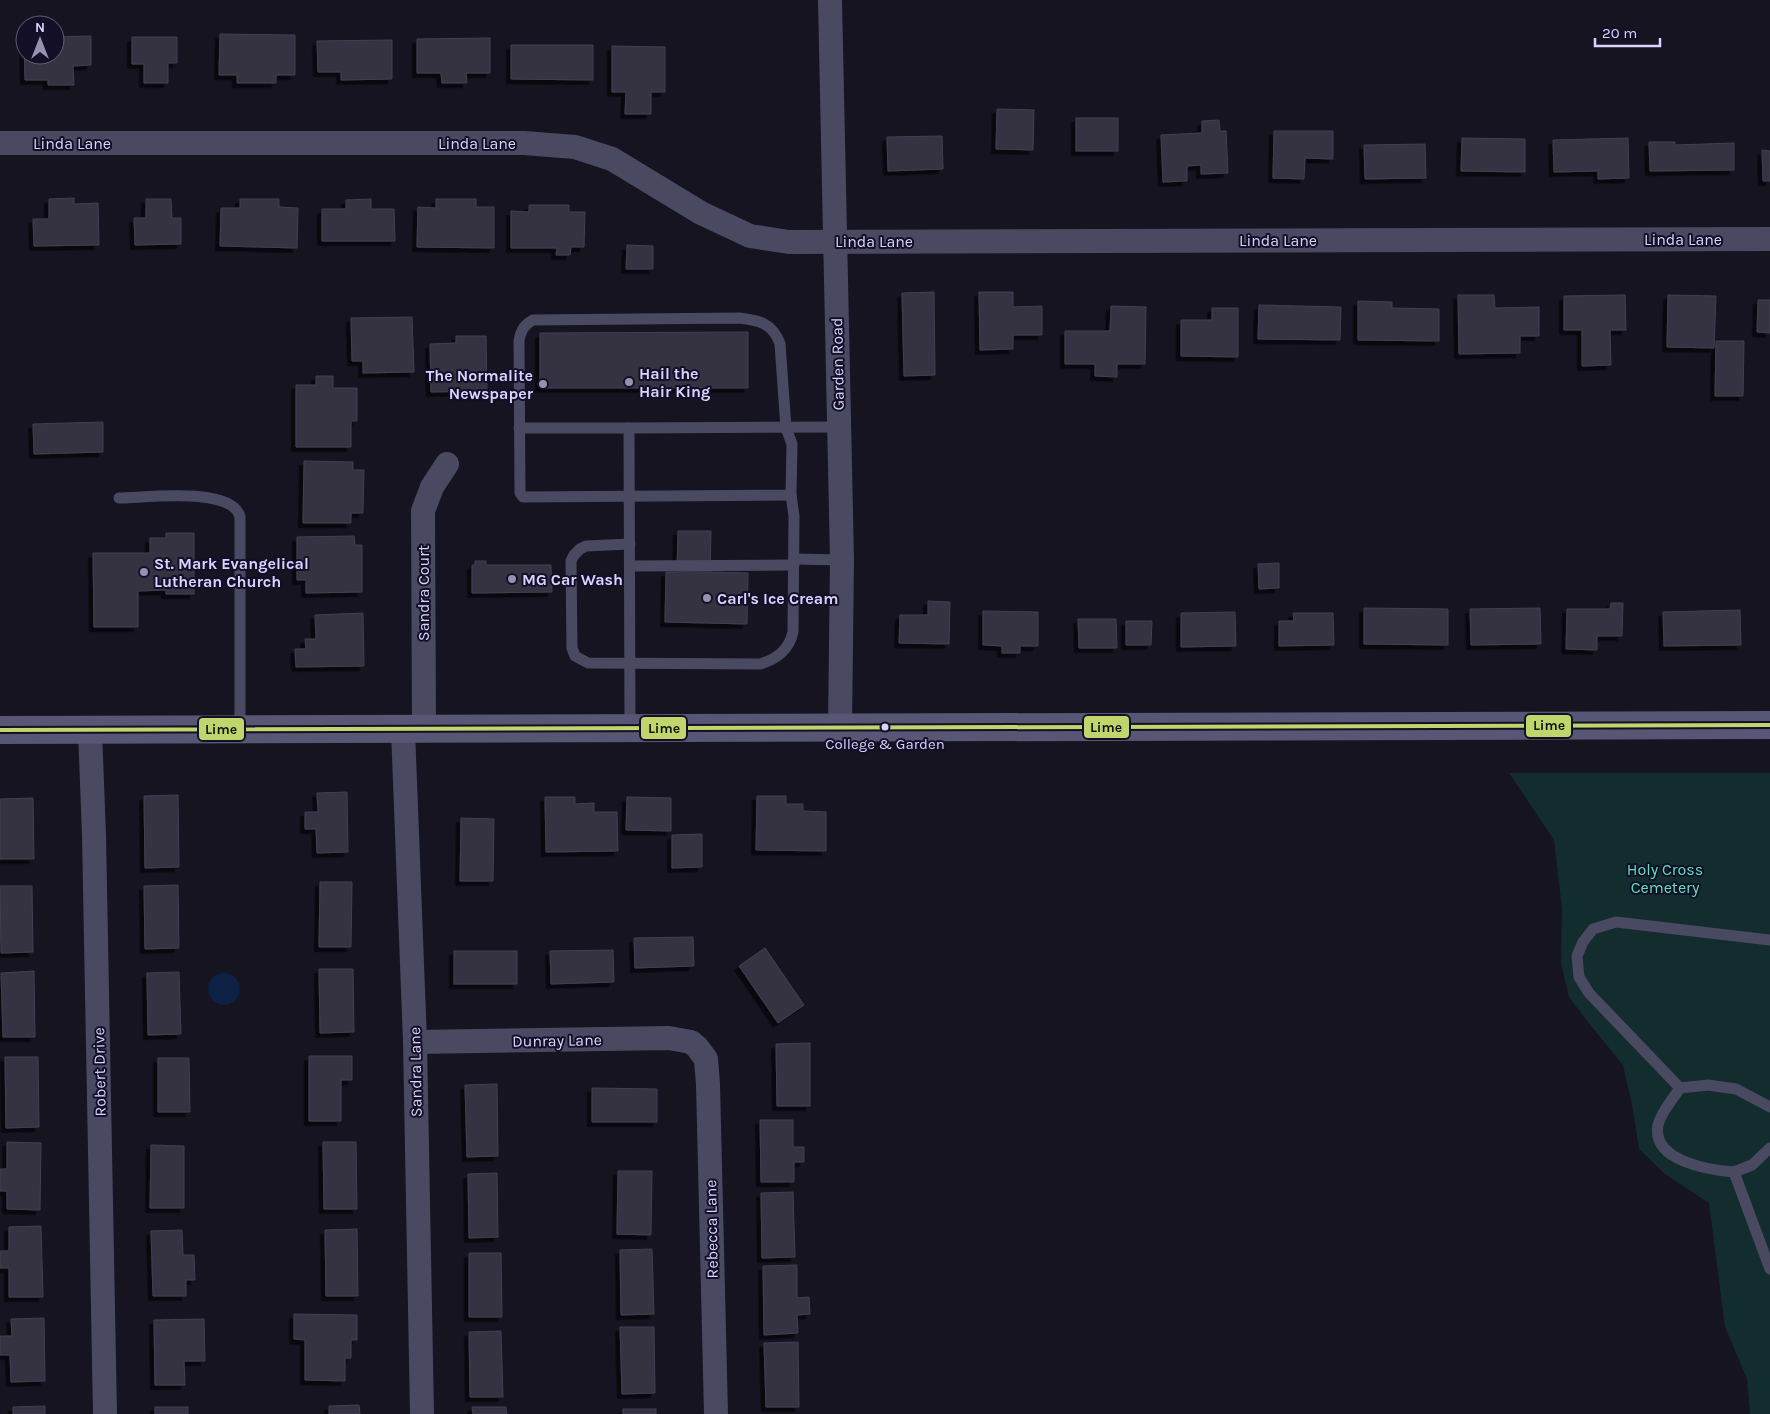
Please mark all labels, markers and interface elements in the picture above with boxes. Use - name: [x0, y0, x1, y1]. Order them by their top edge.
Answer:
- north arrow: [15, 15, 65, 65]
- scale bar: [1595, 15, 1660, 47]
- text: N: [35, 19, 45, 36]
- text: 20 m: [1602, 24, 1637, 42]
- street label: Linda Lane: [33, 134, 111, 153]
- street label: Linda Lane: [438, 134, 516, 153]
- street label: Linda Lane: [1644, 230, 1722, 249]
- street label: Linda Lane: [1239, 231, 1317, 250]
- street label: Linda Lane: [835, 232, 913, 251]
- street label: Garden Road: [827, 317, 848, 411]
- place label: Hail the Hair King: [639, 364, 710, 401]
- place label: The Normalite Newspaper: [426, 366, 534, 403]
- marker: Hail the Hair King: [623, 376, 635, 388]
- marker: The Normalite Newspaper: [537, 378, 549, 390]
- street label: Sandra Court: [414, 545, 433, 641]
- place label: St. Mark Evangelical Lutheran Church: [154, 554, 309, 591]
- marker: St. Mark Evangelical Lutheran Church: [138, 566, 150, 578]
- place label: MG Car Wash: [522, 570, 623, 589]
- marker: MG Car Wash: [506, 573, 518, 585]
- place label: Carl's Ice Cream: [717, 589, 838, 608]
- marker: Carl's Ice Cream: [701, 592, 713, 604]
- line badge: Lime: [1525, 714, 1572, 738]
- line badge: Lime: [1083, 715, 1130, 739]
- line badge: Lime: [640, 716, 687, 740]
- line badge: Lime: [198, 717, 245, 741]
- text: Lime: [1533, 717, 1565, 734]
- text: Lime: [1090, 719, 1122, 736]
- text: Lime: [648, 720, 680, 737]
- text: Lime: [205, 721, 237, 738]
- marker: College & Garden: [880, 722, 890, 732]
- place label: College & Garden: [825, 735, 945, 753]
- park label: Holy Cross Cemetery: [1627, 860, 1703, 897]
- street label: Robert Drive: [89, 1027, 110, 1117]
- street label: Sandra Lane: [405, 1027, 426, 1117]
- street label: Dunray Lane: [512, 1030, 602, 1051]
- street label: Rebecca Lane: [701, 1179, 722, 1279]

